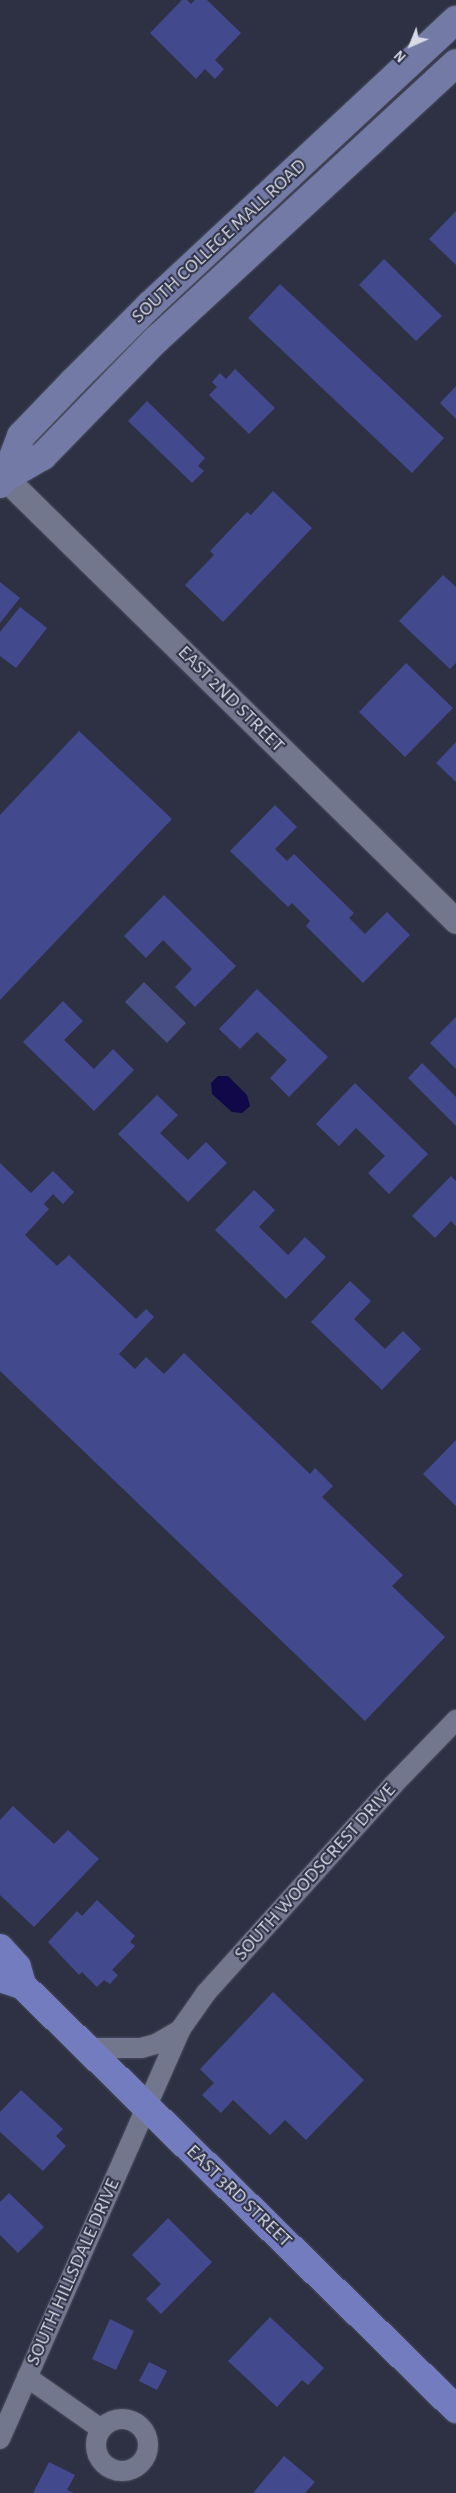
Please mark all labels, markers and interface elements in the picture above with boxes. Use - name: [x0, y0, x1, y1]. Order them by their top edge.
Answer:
- north arrow: [386, 20, 436, 70]
- text: N: [392, 47, 409, 64]
- street label: SOUTH COLLEGE MALL ROAD: [127, 154, 311, 328]
- street label: EAST 2ND STREET: [172, 640, 290, 758]
- street label: SOUTH WOODSCREST DRIVE: [229, 1778, 401, 1966]
- street label: EAST 3RD STREET: [181, 2139, 297, 2253]
- street label: SOUTH HILLSDALE DRIVE: [21, 2175, 125, 2369]

